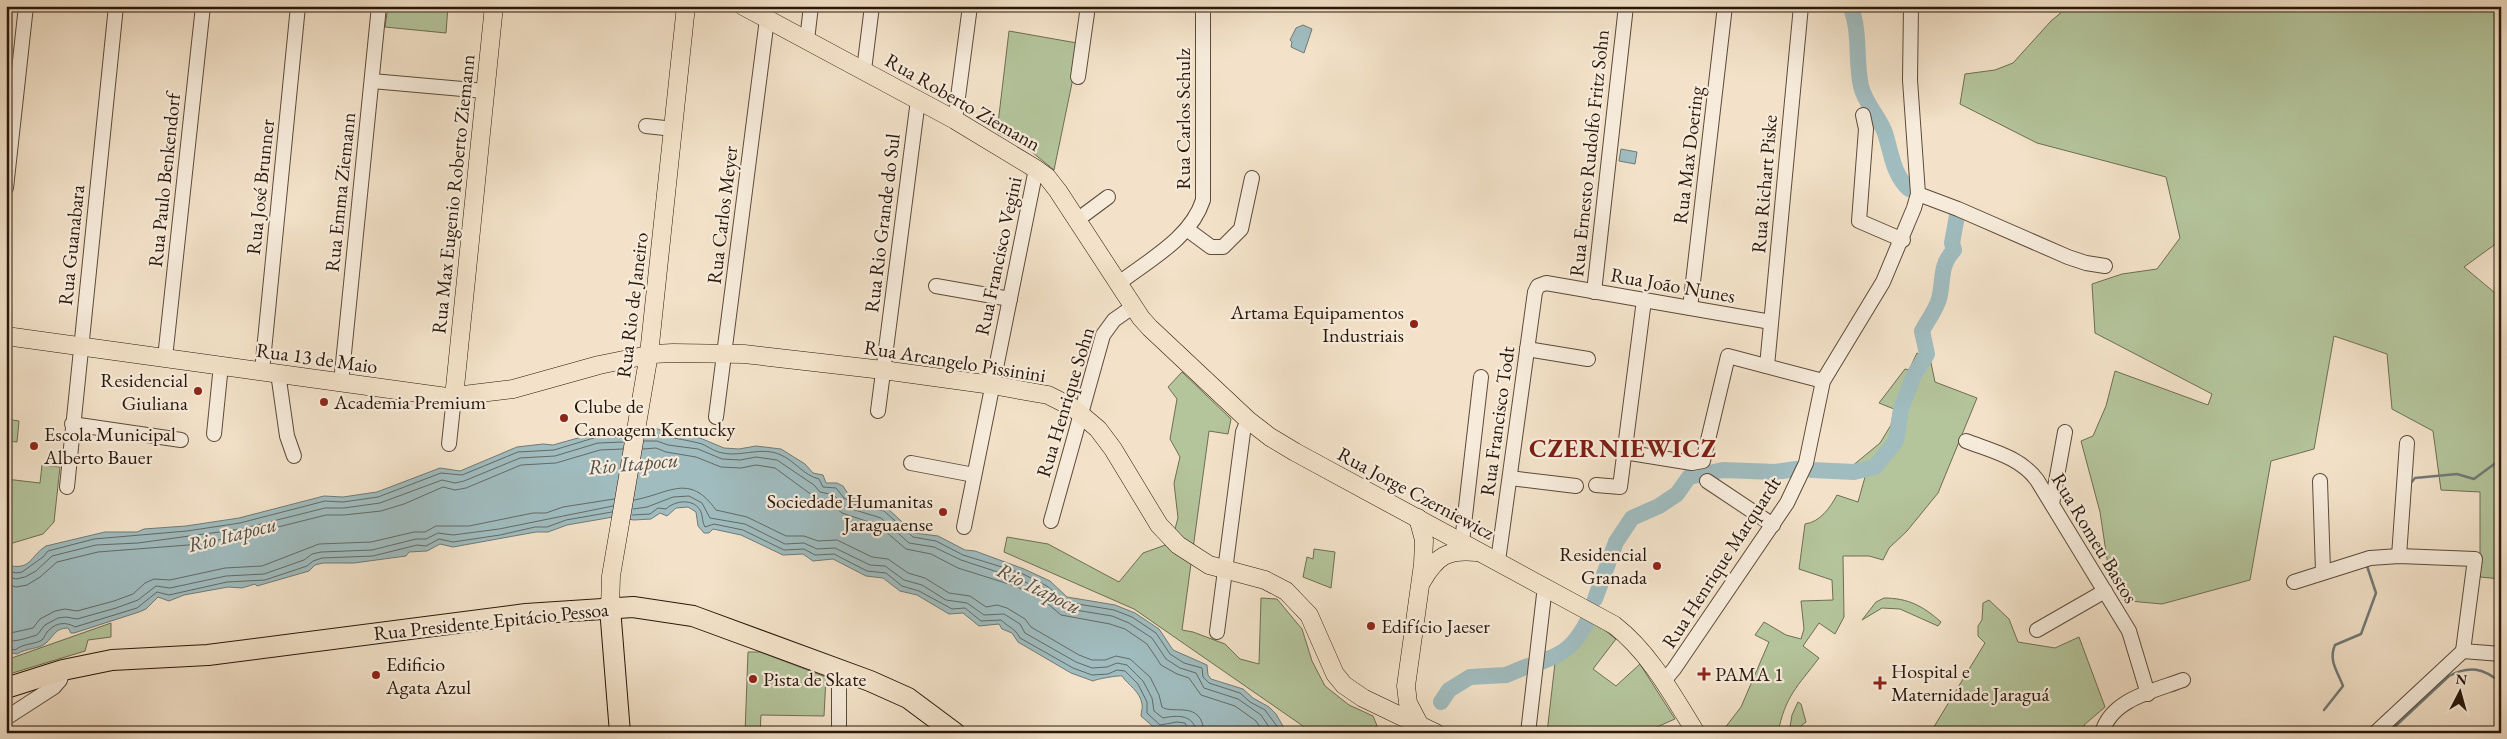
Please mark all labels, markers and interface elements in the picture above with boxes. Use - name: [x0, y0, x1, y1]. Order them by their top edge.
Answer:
- street label: Rua Ernesto Rudolfo Fritz Sohn: [1563, 28, 1615, 278]
- street label: Rua Roberto Ziemann: [881, 47, 1046, 157]
- street label: Rua Carlos Schulz: [1170, 48, 1196, 190]
- street label: Rua Max Eugenio Roberto Ziemann: [425, 52, 481, 335]
- street label: Rua Max Doering: [1667, 84, 1709, 225]
- street label: Rua Paulo Benkendorf: [142, 89, 186, 268]
- street label: Rua Emma Ziemann: [319, 110, 361, 273]
- street label: Rua Richart Piske: [1745, 113, 1783, 254]
- street label: Rua José Brunner: [240, 118, 280, 256]
- street label: Rua Rio Grande do Sul: [858, 132, 906, 314]
- street label: Rua Carlos Meyer: [701, 144, 743, 286]
- street label: Rua Francisco Vegini: [968, 174, 1028, 338]
- street label: Rua Guanabara: [52, 183, 90, 307]
- street label: Rua Rio de Janeiro: [610, 231, 654, 379]
- street label: Rua João Nunes: [1609, 261, 1737, 309]
- place label: Artama Equipamentos Industriais: [1230, 299, 1404, 348]
- marker: Artama Equipamentos Industriais: [1408, 318, 1420, 330]
- street label: Rua Henrique Sohn: [1030, 323, 1100, 480]
- street label: Rua Arcangelo Pissinini: [862, 334, 1048, 388]
- street label: Rua 13 de Maio: [255, 337, 379, 379]
- street label: Rua Francisco Todt: [1474, 344, 1520, 498]
- place label: Residencial Giuliana: [100, 367, 188, 416]
- marker: Residencial Giuliana: [192, 385, 204, 397]
- place label: Academia Premium: [333, 389, 487, 415]
- place label: Clube de Canoagem Kentucky: [574, 393, 736, 442]
- marker: Academia Premium: [318, 396, 330, 408]
- marker: Clube de Canoagem Kentucky: [558, 412, 570, 424]
- place label: Escola Municipal Alberto Bauer: [43, 421, 176, 470]
- district label: CZERNIEWICZ: [1529, 432, 1717, 464]
- marker: Escola Municipal Alberto Bauer: [28, 440, 40, 452]
- street label: Rua Jorge Czerniewicz: [1333, 441, 1499, 546]
- water label: Rio Itapocu: [587, 446, 679, 480]
- street label: Rua Romeu Bastos: [2046, 468, 2144, 608]
- street label: Rua Henrique Marquardt: [1656, 470, 1787, 653]
- place label: Sociedade Humanitas Jaraguaense: [767, 488, 933, 537]
- marker: Sociedade Humanitas Jaraguaense: [937, 506, 949, 518]
- water label: Rio Itapocu: [185, 510, 279, 558]
- place label: Residencial Granada: [1559, 541, 1647, 590]
- water label: Rio Itapocu: [992, 556, 1086, 620]
- marker: Residencial Granada: [1651, 560, 1663, 572]
- street label: Rua Presidente Epitácio Pessoa: [372, 596, 610, 646]
- place label: Edifício Jaeser: [1381, 613, 1490, 639]
- marker: Edifício Jaeser: [1365, 620, 1377, 632]
- place label: Edificio Agata Azul: [385, 651, 471, 700]
- place label: Hospital e Maternidade Jaraguá: [1891, 658, 2050, 707]
- place label: PAMA 1: [1715, 661, 1784, 687]
- place label: Pista de Skate: [763, 666, 867, 692]
- north arrow: [2434, 666, 2484, 716]
- marker: PAMA 1: [1697, 667, 1711, 681]
- marker: Edificio Agata Azul: [370, 669, 382, 681]
- text: N: [2455, 670, 2469, 689]
- marker: Pista de Skate: [747, 673, 759, 685]
- marker: Hospital e Maternidade Jaraguá: [1873, 676, 1887, 690]

